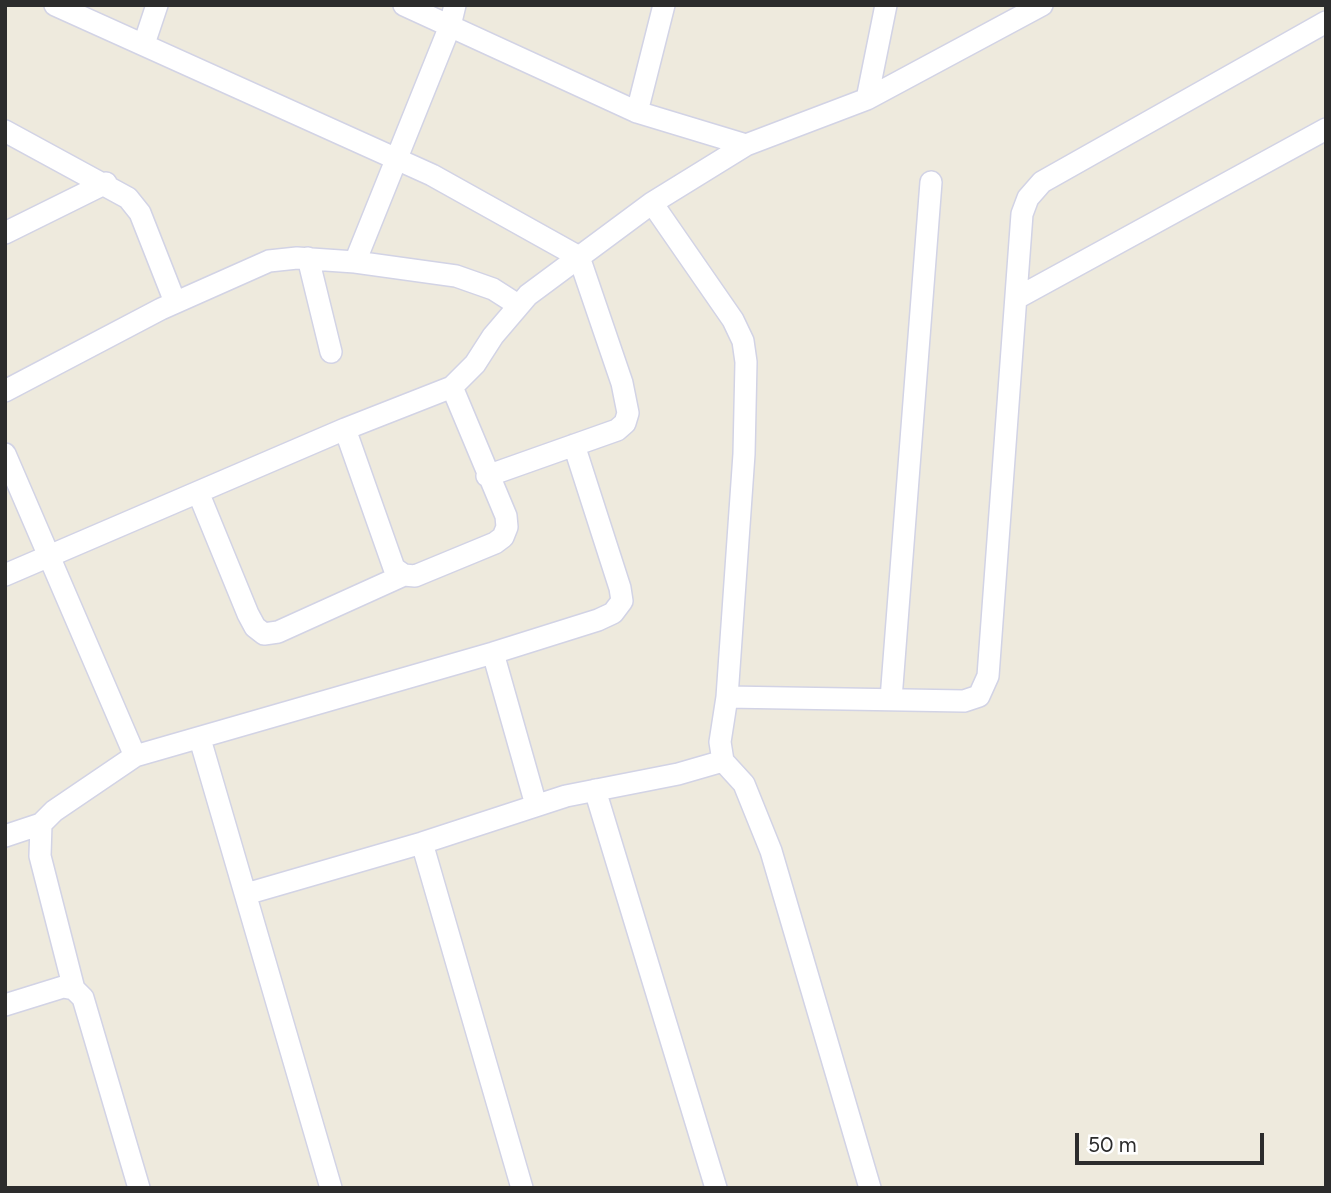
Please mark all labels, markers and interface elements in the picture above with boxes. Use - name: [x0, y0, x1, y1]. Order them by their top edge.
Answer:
- scale bar: [1079, 1120, 1268, 1164]
- text: 50 m: [1088, 1132, 1137, 1157]

